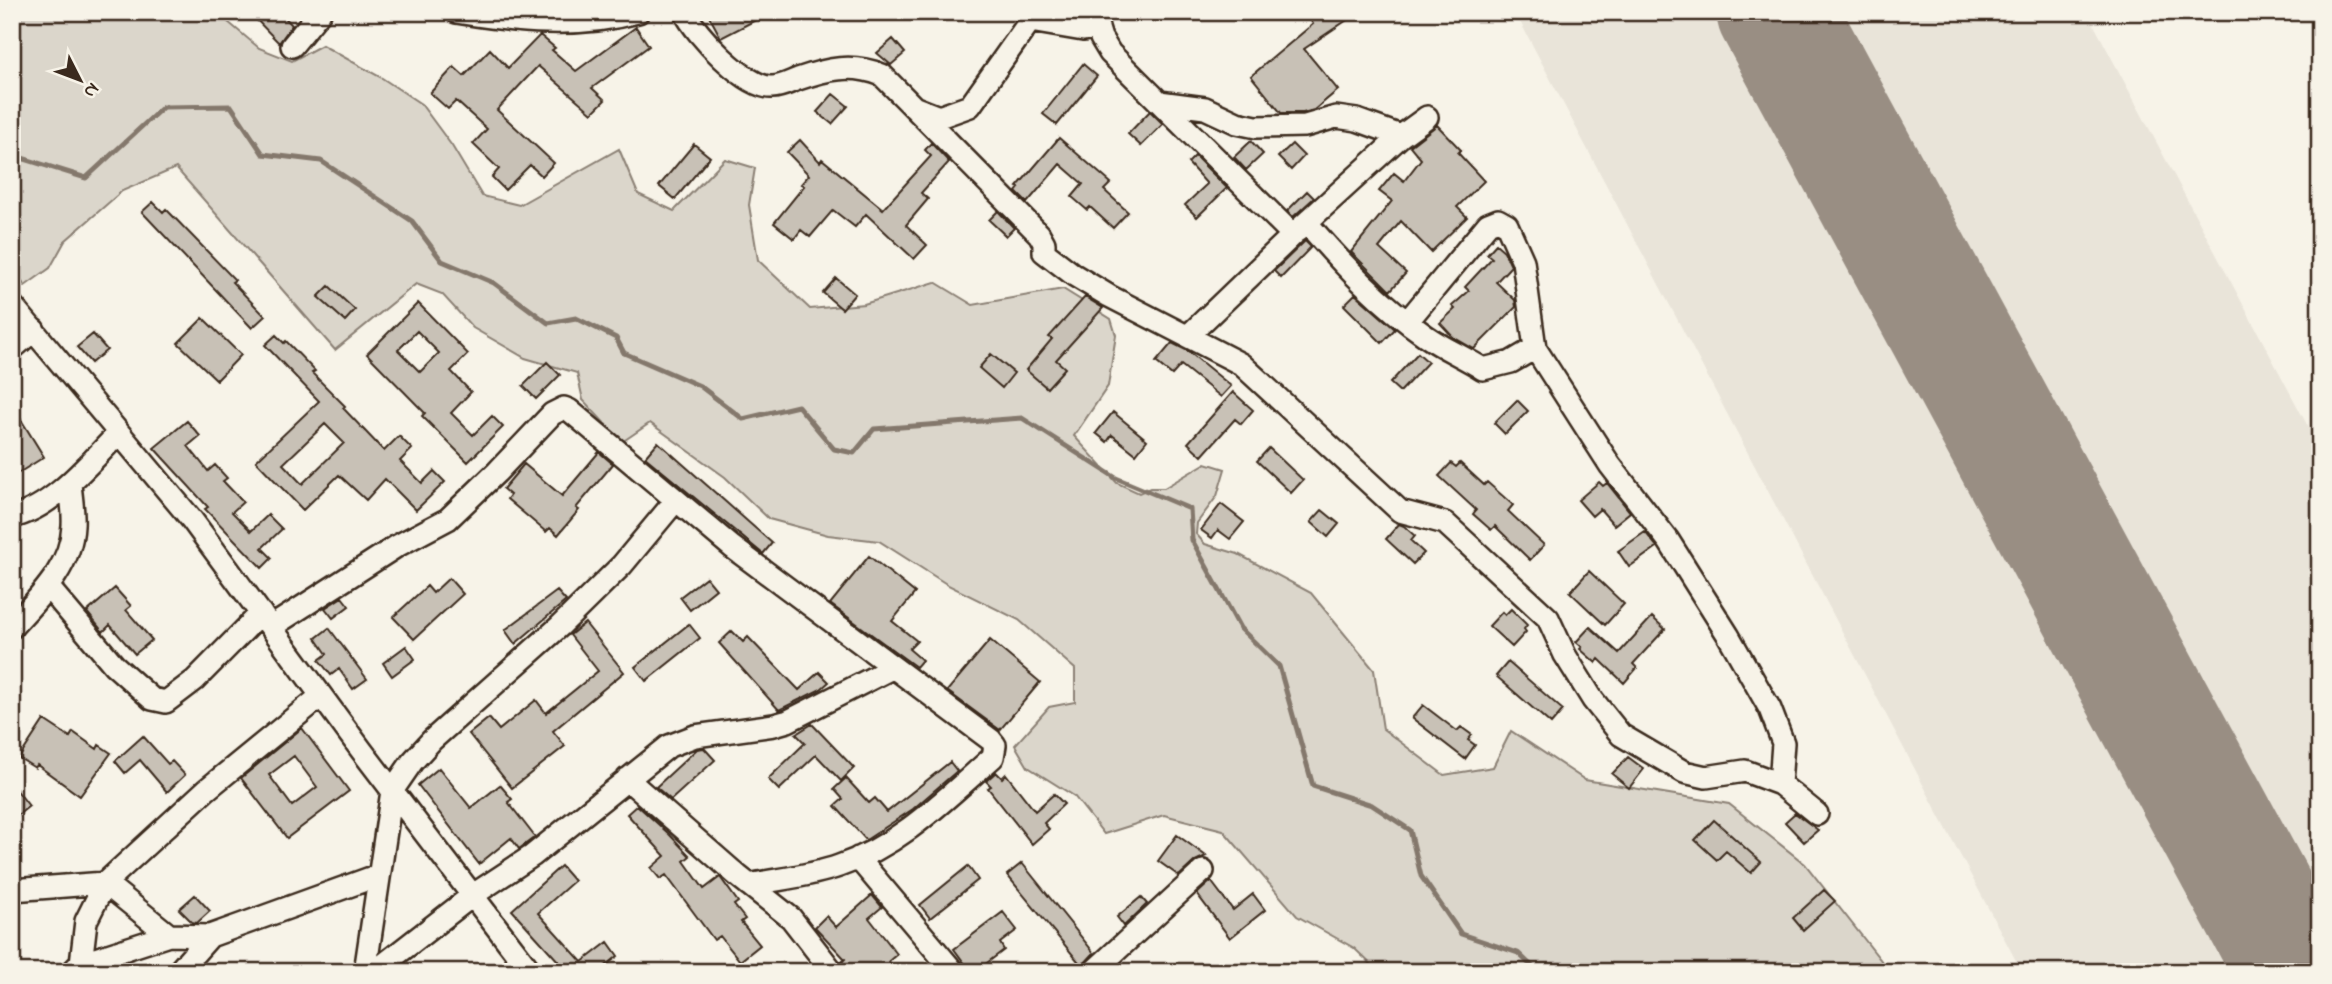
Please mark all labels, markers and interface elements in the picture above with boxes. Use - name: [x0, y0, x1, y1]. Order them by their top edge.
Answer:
- north arrow: [46, 46, 116, 116]
- text: N: [76, 76, 105, 104]

